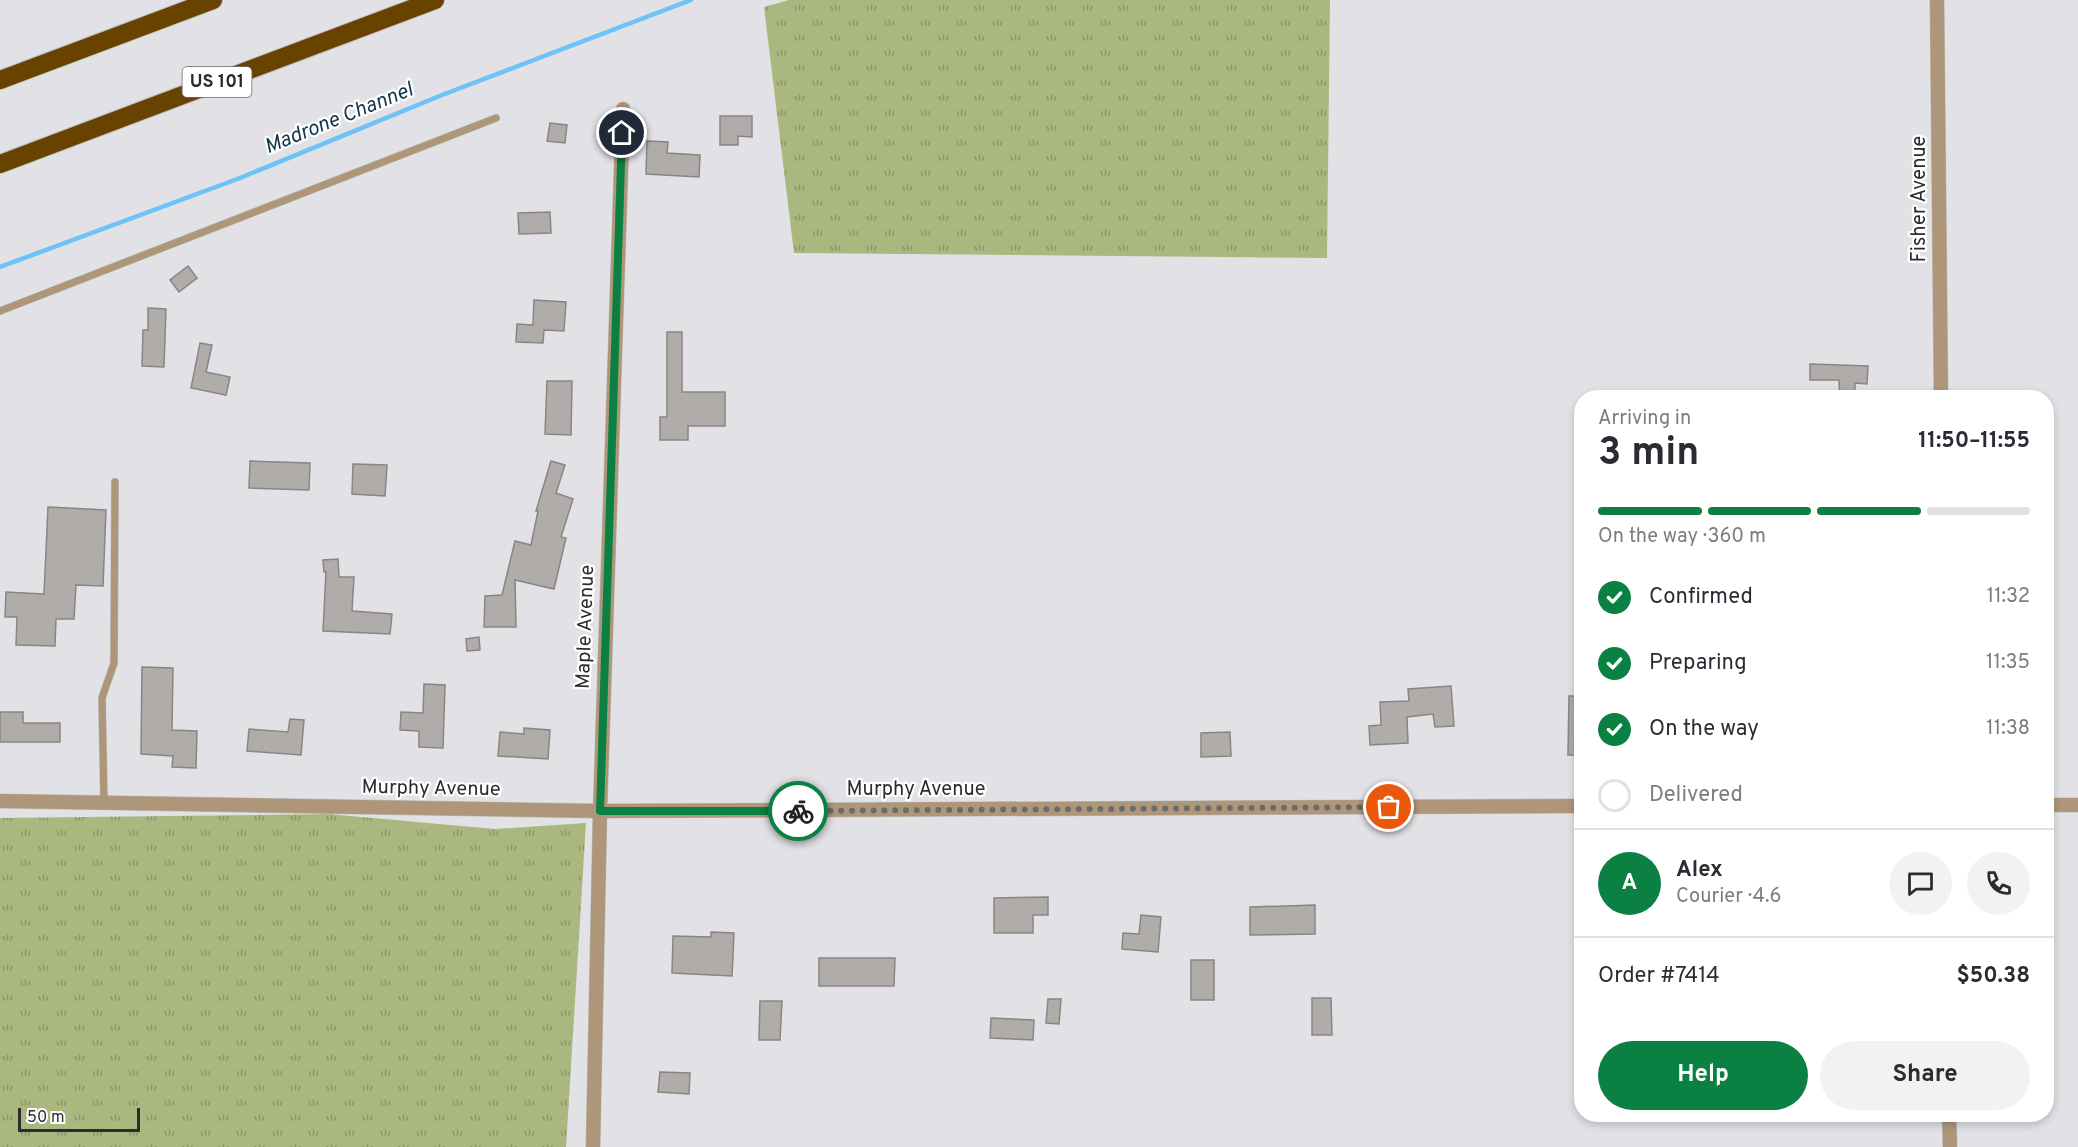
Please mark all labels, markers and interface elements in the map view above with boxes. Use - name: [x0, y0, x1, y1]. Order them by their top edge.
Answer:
- road number: US 101: [182, 67, 252, 97]
- water label: Madrone Channel: [261, 76, 419, 161]
- pin: [596, 107, 647, 158]
- icon: home: [605, 116, 638, 149]
- street label: Fisher Avenue: [1907, 136, 1933, 262]
- text: Arriving in: [1598, 406, 1691, 432]
- text: 11:50–11:55: [1918, 428, 2030, 455]
- text: 3 min: [1598, 430, 1699, 479]
- text: On the way · 360 m: [1598, 524, 1766, 550]
- street label: Maple Avenue: [571, 564, 601, 690]
- icon: check: [1598, 581, 1631, 614]
- text: Confirmed: [1649, 584, 1753, 611]
- text: 11:32: [1987, 584, 2030, 610]
- icon: check: [1598, 647, 1631, 680]
- text: Preparing: [1649, 650, 1747, 677]
- text: 11:35: [1986, 650, 2030, 676]
- icon: check: [1598, 713, 1631, 746]
- text: On the way: [1649, 716, 1759, 743]
- text: 11:38: [1986, 716, 2030, 742]
- street label: Murphy Avenue: [361, 775, 501, 803]
- street label: Murphy Avenue: [846, 777, 986, 803]
- courier: [768, 781, 828, 841]
- pin: [1363, 781, 1414, 832]
- text: Delivered: [1649, 782, 1743, 809]
- icon: bag: [1372, 790, 1405, 823]
- icon: bike: [782, 795, 815, 828]
- button: chat: [1889, 852, 1952, 915]
- button: phone: [1967, 852, 2030, 915]
- text: Alex: [1676, 857, 1723, 884]
- text: A: [1622, 870, 1637, 897]
- text: Courier · 4.6: [1676, 884, 1781, 910]
- text: Order #7414: [1598, 963, 1720, 990]
- text: $50.38: [1956, 963, 2030, 990]
- button: Help: [1598, 1041, 1808, 1110]
- button: Share: [1820, 1041, 2030, 1110]
- scale bar: [18, 1105, 140, 1132]
- text: 50 m: [27, 1108, 65, 1128]

